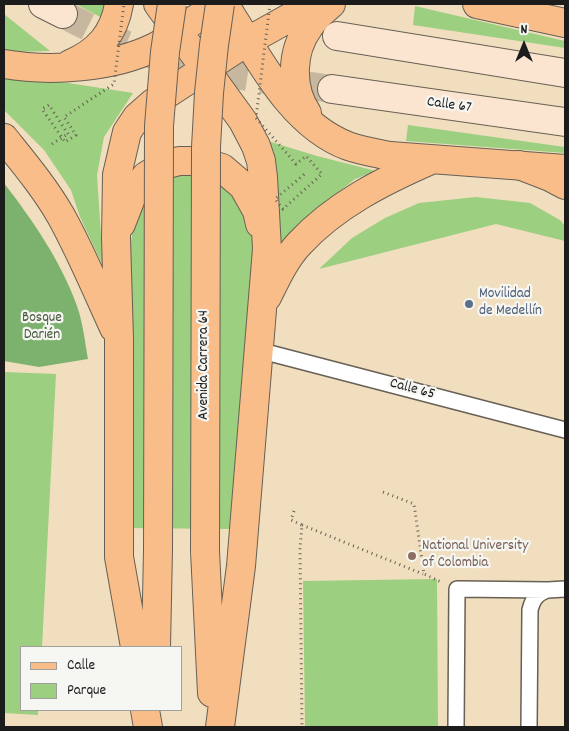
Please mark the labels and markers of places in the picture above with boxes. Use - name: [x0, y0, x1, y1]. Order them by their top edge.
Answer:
- place label: Movilidad de Medellín: [479, 286, 542, 321]
- marker: Movilidad de Medellín: [463, 298, 475, 310]
- place label: National University of Colombia: [422, 538, 528, 573]
- marker: National University of Colombia: [406, 550, 418, 562]

